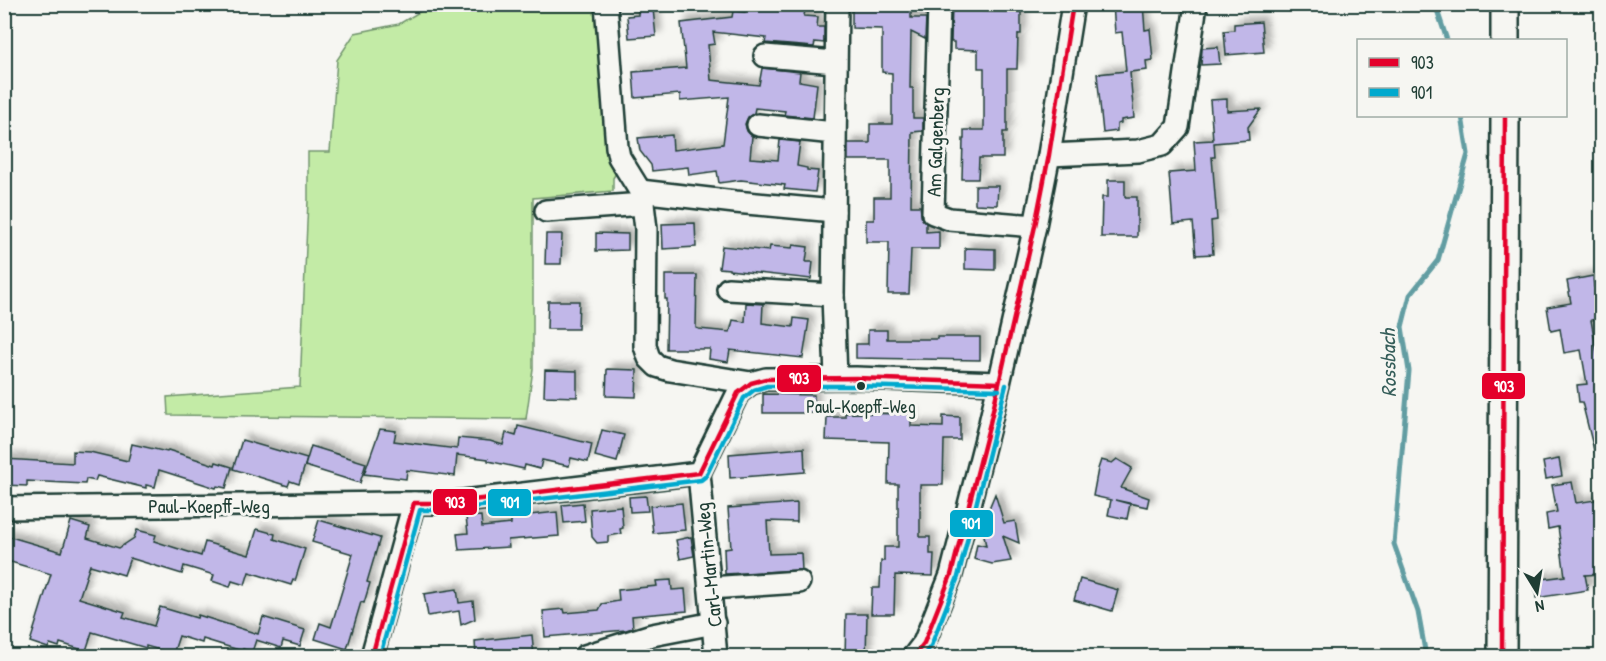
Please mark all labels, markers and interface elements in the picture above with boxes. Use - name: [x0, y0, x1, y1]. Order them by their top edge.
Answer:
- legend: [1357, 39, 1567, 117]
- text: 903: [1411, 50, 1434, 75]
- text: 901: [1411, 80, 1432, 105]
- street label: Am Galgenberg: [920, 87, 950, 197]
- water label: Rossbach: [1373, 328, 1403, 397]
- line badge: 903: [776, 364, 822, 393]
- text: 903: [789, 367, 809, 389]
- line badge: 903: [1481, 372, 1526, 400]
- text: 903: [1494, 375, 1514, 397]
- marker: Paul-Koepff-Weg: [855, 380, 867, 392]
- place label: Paul-Koepff-Weg: [806, 394, 916, 419]
- line badge: 903: [432, 488, 478, 516]
- line badge: 901: [487, 488, 532, 517]
- text: 903: [445, 491, 465, 513]
- text: 901: [501, 491, 520, 513]
- street label: Paul-Koepff-Weg: [148, 492, 270, 519]
- street label: Carl-Martin-Weg: [688, 501, 728, 629]
- line badge: 901: [949, 509, 994, 538]
- text: 901: [962, 512, 981, 534]
- north arrow: [1507, 562, 1567, 622]
- text: N: [1533, 595, 1546, 618]

